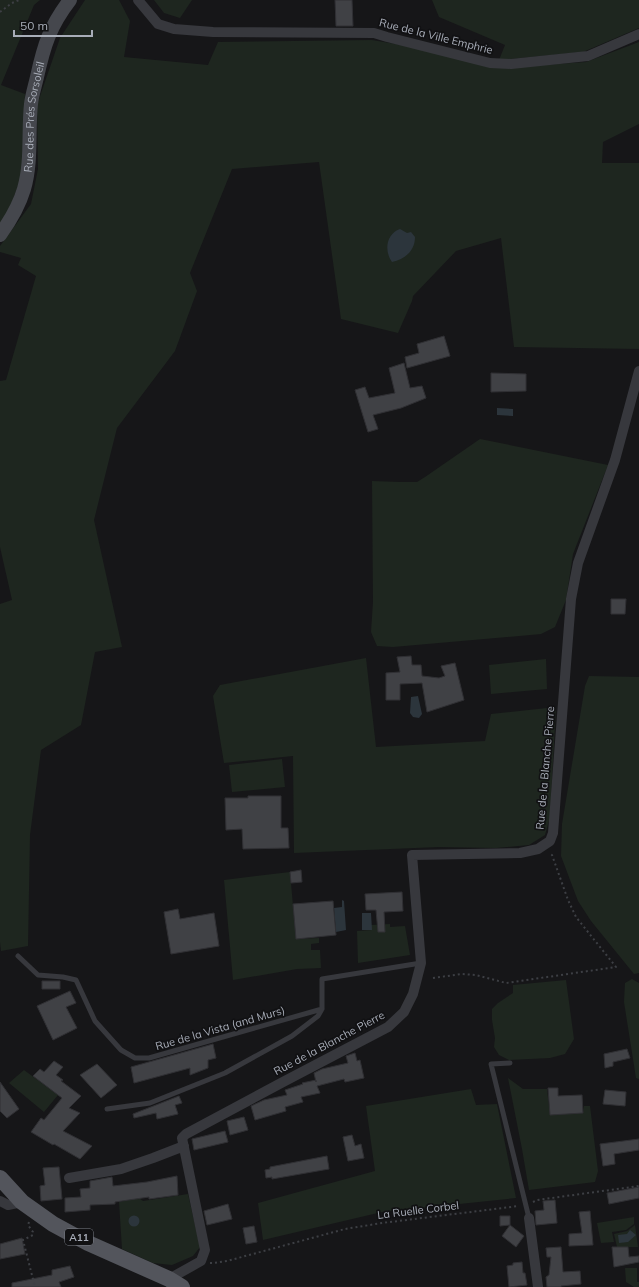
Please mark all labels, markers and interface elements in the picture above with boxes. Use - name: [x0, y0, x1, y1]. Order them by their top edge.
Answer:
- scale bar: [14, 12, 92, 38]
- street label: Rue de la Ville Emphrie: [378, 15, 494, 57]
- text: 50 m: [20, 18, 48, 33]
- street label: Rue des Prés Sorsoleil: [21, 60, 47, 173]
- street label: Rue de la Blanche Pierre: [533, 706, 557, 830]
- street label: Rue de la Vista (and Murs): [154, 1003, 286, 1053]
- street label: Rue de la Blanche Pierre: [271, 1008, 387, 1078]
- street label: La Ruelle Corbel: [376, 1198, 460, 1222]
- road number: A11: [65, 1229, 93, 1245]

